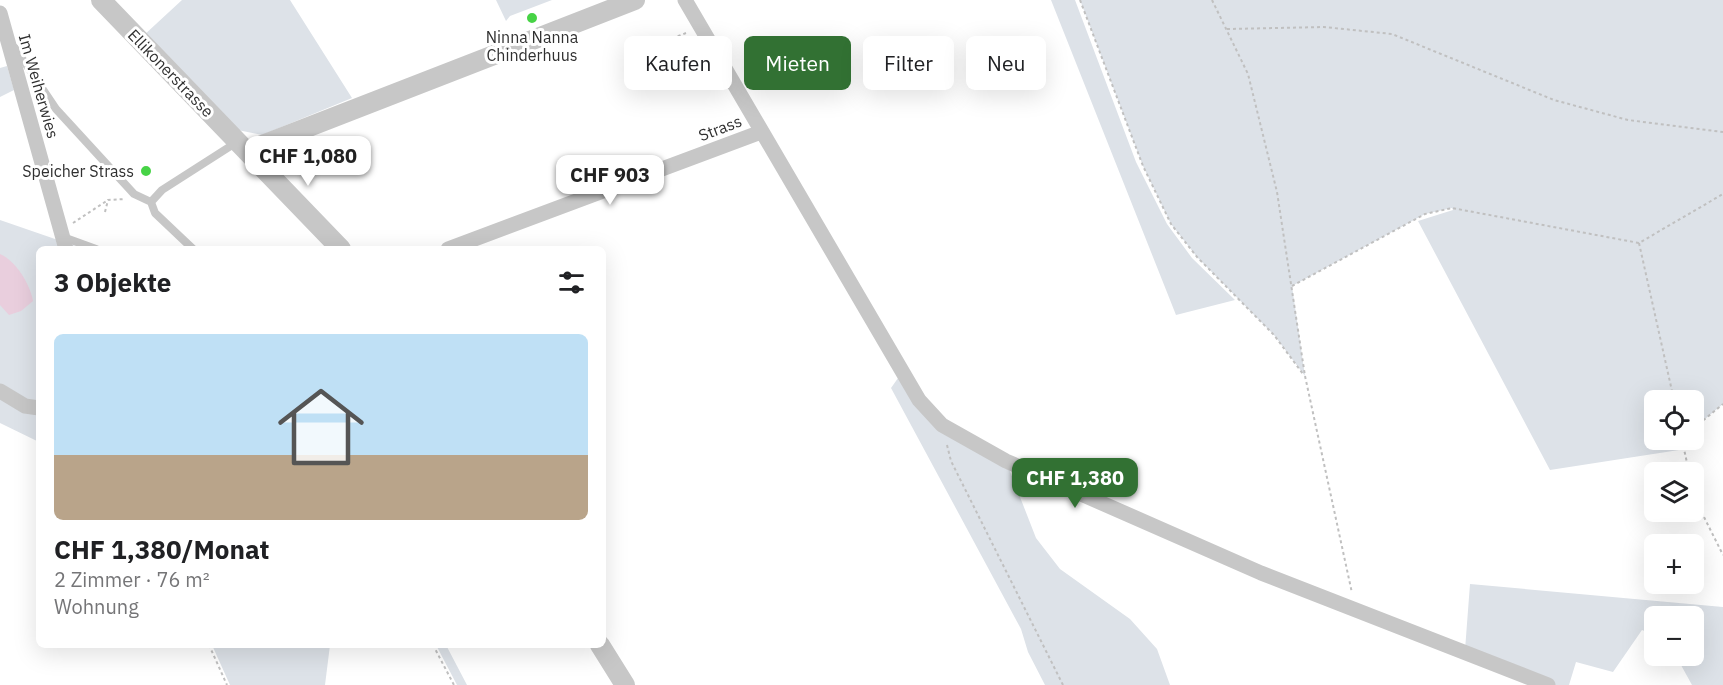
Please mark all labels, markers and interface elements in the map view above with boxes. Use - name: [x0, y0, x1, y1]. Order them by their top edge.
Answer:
- marker: Ninna Nanna Chinderhuus: [525, 11, 539, 25]
- street label: Ellikonerstrasse: [124, 25, 218, 121]
- place label: Ninna Nanna Chinderhuus: [486, 27, 579, 65]
- street label: Im Weiherwies: [15, 32, 63, 140]
- chip: Kaufen: [624, 36, 732, 90]
- chip: Mieten: [744, 36, 851, 90]
- chip: Filter: [863, 36, 954, 90]
- chip: Neu: [966, 36, 1046, 90]
- street label: Strass: [696, 111, 744, 145]
- pin: CHF 1,080: [239, 136, 377, 187]
- text: CHF 1,080: [259, 142, 357, 169]
- pin: CHF 903: [555, 155, 665, 206]
- place label: Speicher Strass: [22, 161, 134, 181]
- text: CHF 903: [570, 161, 650, 188]
- marker: Speicher Strass: [139, 164, 153, 178]
- text: 3 Objekte: [54, 265, 171, 299]
- icon: filters: [555, 266, 588, 299]
- icon: home: [267, 373, 375, 481]
- map controls: [1644, 390, 1704, 666]
- button: locate: [1644, 390, 1704, 450]
- pin: CHF 1,380: [1006, 458, 1144, 509]
- button: layers: [1644, 462, 1704, 522]
- text: CHF 1,380: [1026, 464, 1124, 491]
- text: CHF 1,380/Monat: [54, 532, 270, 566]
- button: +: [1644, 534, 1704, 594]
- text: 2 Zimmer · 76 m²: [54, 566, 210, 593]
- text: Wohnung: [54, 593, 139, 620]
- button: −: [1644, 606, 1704, 666]

